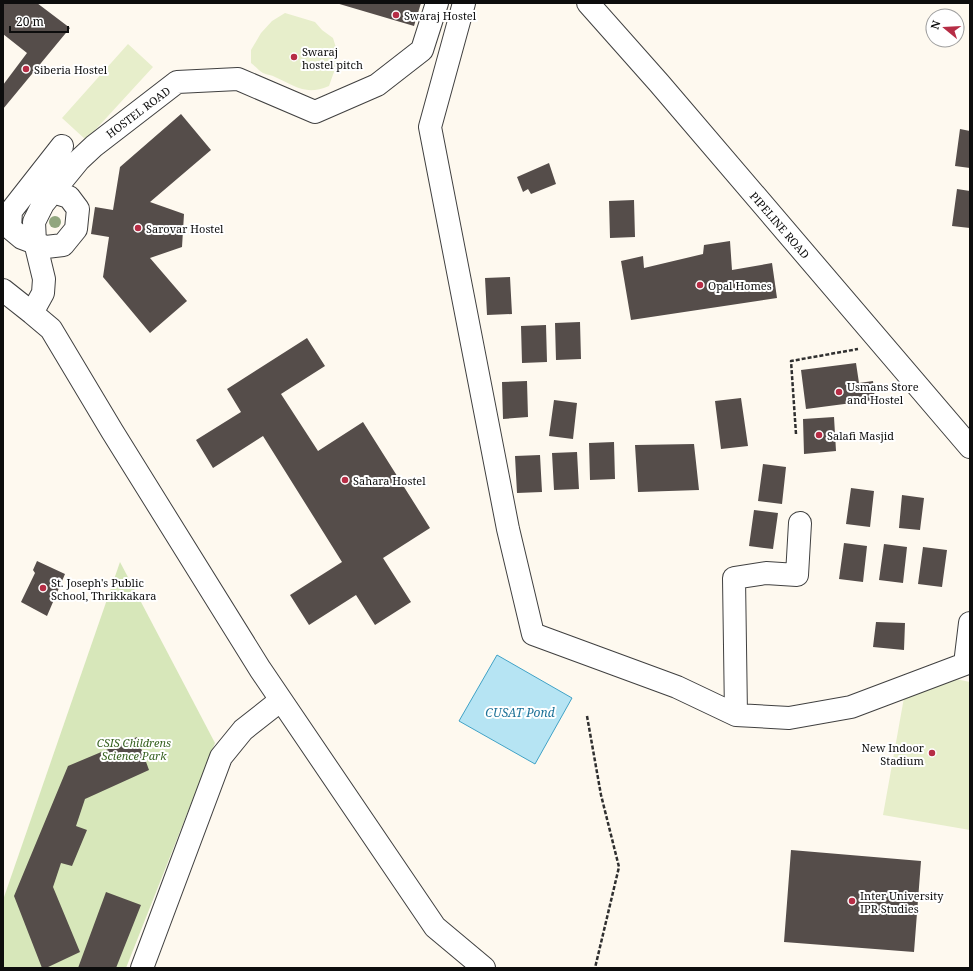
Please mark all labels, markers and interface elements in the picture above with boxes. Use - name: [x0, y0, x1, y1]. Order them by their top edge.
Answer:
- scale bar: [10, 8, 68, 34]
- place label: Swaraj Hostel: [404, 8, 477, 23]
- north arrow: [925, 8, 965, 48]
- marker: Swaraj Hostel: [391, 10, 401, 20]
- text: 20 m: [16, 13, 44, 30]
- text: N: [927, 18, 944, 31]
- place label: Swaraj hostel pitch: [302, 44, 363, 72]
- marker: Swaraj hostel pitch: [289, 52, 299, 62]
- place label: Siberia Hostel: [34, 62, 108, 77]
- marker: Siberia Hostel: [21, 64, 31, 74]
- street label: HOSTEL ROAD: [103, 83, 173, 141]
- street label: PIPELINE ROAD: [747, 188, 813, 262]
- place label: Sarovar Hostel: [146, 221, 224, 236]
- marker: Sarovar Hostel: [133, 223, 143, 233]
- place label: Opal Homes: [708, 278, 772, 293]
- marker: Opal Homes: [695, 280, 705, 290]
- place label: Usmans Store and Hostel: [847, 379, 919, 407]
- marker: Usmans Store and Hostel: [834, 387, 844, 397]
- place label: Salafi Masjid: [827, 428, 894, 443]
- marker: Salafi Masjid: [814, 430, 824, 440]
- place label: Sahara Hostel: [353, 473, 426, 488]
- marker: Sahara Hostel: [340, 475, 350, 485]
- place label: St. Joseph's Public School, Thrikkakara: [51, 575, 156, 603]
- marker: St. Joseph's Public School, Thrikkakara: [38, 583, 48, 593]
- water label: CUSAT Pond: [485, 704, 555, 721]
- park label: CSIS Childrens Science Park: [97, 735, 171, 763]
- place label: New Indoor Stadium: [862, 740, 925, 768]
- marker: New Indoor Stadium: [927, 748, 937, 758]
- place label: Inter University IPR Studies: [860, 888, 944, 916]
- marker: Inter University IPR Studies: [847, 896, 857, 906]

